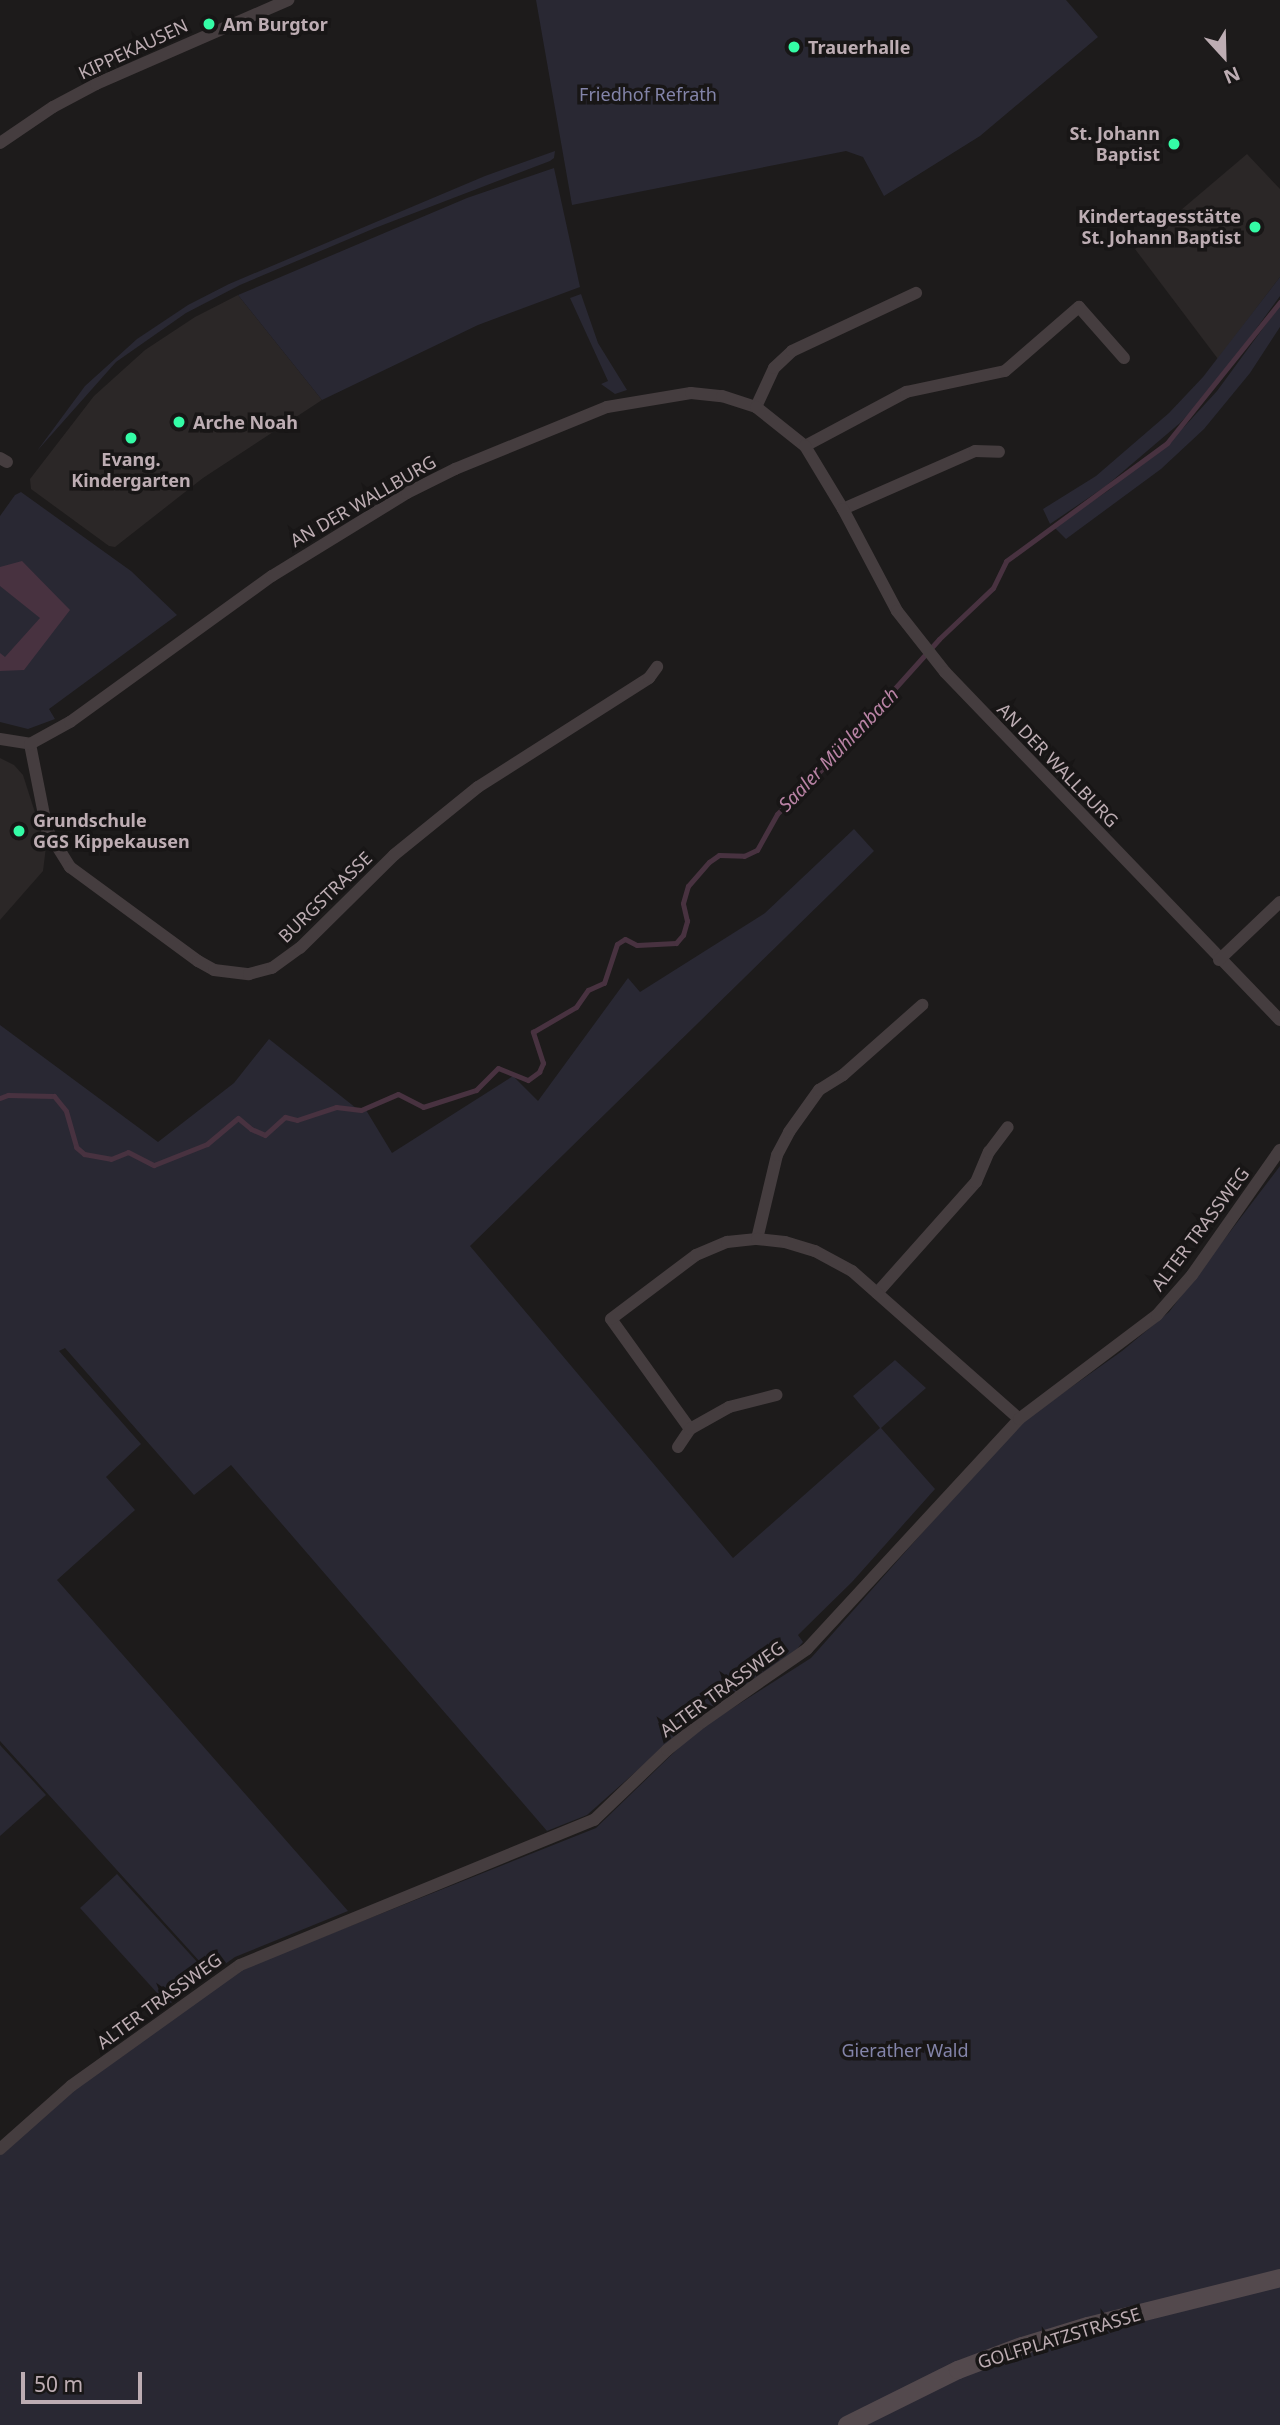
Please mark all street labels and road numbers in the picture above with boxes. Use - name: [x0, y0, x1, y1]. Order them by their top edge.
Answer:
- street label: KIPPEKAUSEN: [75, 14, 191, 84]
- street label: AN DER WALLBURG: [286, 451, 440, 551]
- street label: AN DER WALLBURG: [993, 698, 1123, 832]
- street label: BURGSTRASSE: [274, 847, 376, 947]
- street label: ALTER TRASSWEG: [1147, 1163, 1253, 1295]
- street label: ALTER TRASSWEG: [655, 1637, 789, 1741]
- street label: ALTER TRASSWEG: [92, 1949, 226, 2053]
- street label: GOLFPLATZSTRASSE: [975, 2303, 1143, 2373]

